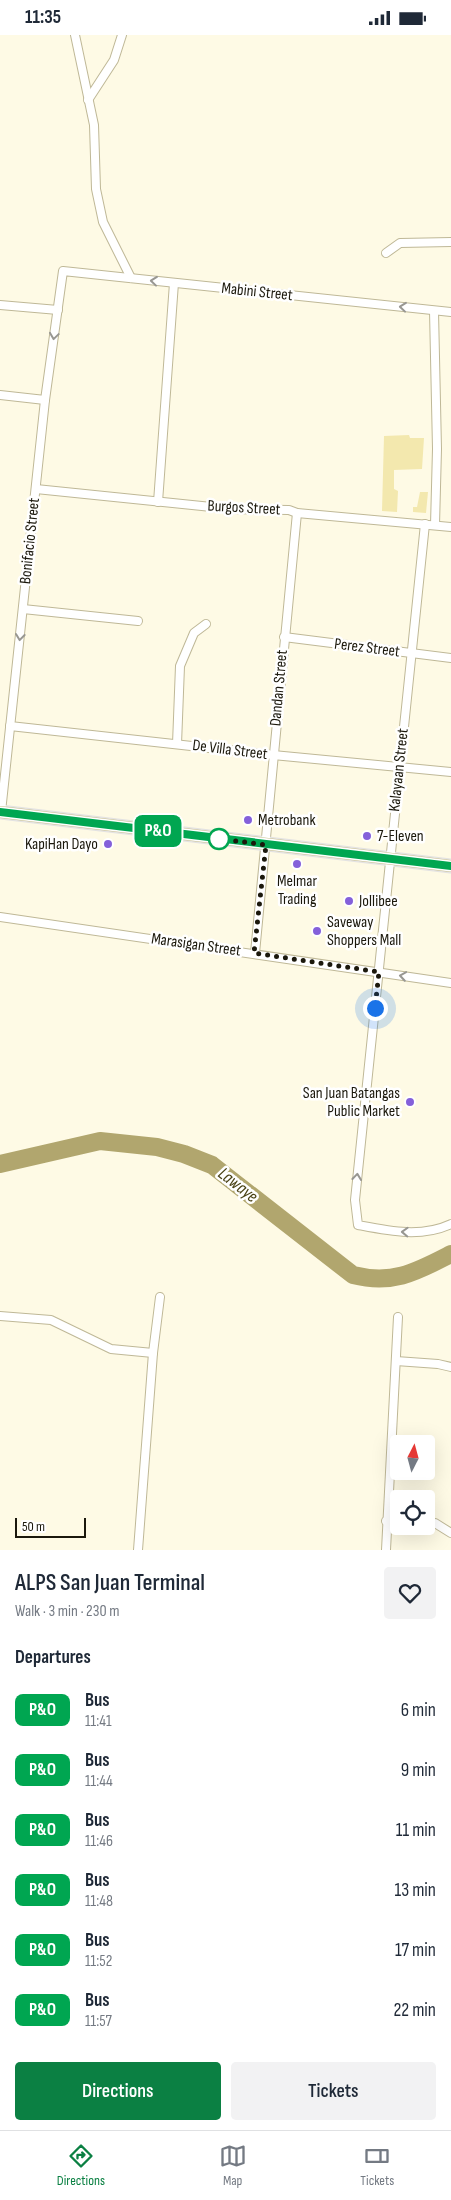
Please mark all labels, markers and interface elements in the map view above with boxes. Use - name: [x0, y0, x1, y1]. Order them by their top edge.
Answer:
- text: 11:35: [25, 6, 61, 29]
- one-way arrow: [150, 276, 158, 287]
- street label: Mabini Street: [220, 279, 294, 305]
- one-way arrow: [398, 302, 406, 313]
- one-way arrow: [49, 333, 60, 341]
- street label: Bonifacio Street: [16, 497, 44, 585]
- street label: Burgos Street: [207, 497, 281, 519]
- one-way arrow: [15, 633, 26, 641]
- street label: Perez Street: [333, 635, 401, 661]
- street label: Dandan Street: [266, 649, 292, 727]
- street label: Kalayaan Street: [385, 727, 413, 813]
- street label: De Villa Street: [191, 736, 269, 764]
- place label: Metrobank: [258, 811, 316, 830]
- marker: Metrobank: [242, 814, 254, 826]
- line badge: P&O: [129, 815, 187, 847]
- text: P&O: [144, 820, 172, 841]
- place label: 7-Eleven: [377, 827, 424, 846]
- unlabelled marker: [208, 828, 230, 850]
- marker: 7-Eleven: [361, 830, 373, 842]
- place label: KapiHan Dayo: [25, 835, 98, 854]
- marker: KapiHan Dayo: [102, 838, 114, 850]
- marker: Melmar Trading: [291, 858, 303, 870]
- place label: Melmar Trading: [277, 872, 317, 909]
- place label: Jollibee: [358, 892, 398, 911]
- marker: Jollibee: [343, 895, 355, 907]
- place label: Saveway Shoppers Mall: [327, 913, 401, 950]
- marker: Saveway Shoppers Mall: [311, 925, 323, 937]
- street label: Marasigan Street: [150, 929, 242, 961]
- one-way arrow: [398, 971, 406, 982]
- your location: [363, 996, 388, 1021]
- place label: San Juan Batangas Public Market: [303, 1084, 400, 1121]
- marker: San Juan Batangas Public Market: [404, 1096, 416, 1108]
- water label: Lawaye: [214, 1163, 262, 1207]
- one-way arrow: [351, 1173, 362, 1181]
- one-way arrow: [401, 1227, 408, 1237]
- north arrow: [390, 1435, 435, 1480]
- map controls: [390, 1435, 435, 1535]
- button: locate: [390, 1490, 435, 1535]
- scale bar: [15, 1515, 86, 1538]
- text: 50 m: [22, 1518, 45, 1535]
- button: heart: [384, 1567, 436, 1619]
- text: ALPS San Juan Terminal: [15, 1568, 205, 1597]
- text: Walk · 3 min · 230 m: [15, 1602, 119, 1621]
- text: Departures: [15, 1646, 91, 1669]
- text: Bus: [85, 1689, 110, 1712]
- text: P&O: [29, 1699, 56, 1720]
- text: 6 min: [401, 1699, 436, 1722]
- text: 11:41: [85, 1712, 112, 1731]
- text: Bus: [85, 1749, 110, 1772]
- text: P&O: [29, 1759, 56, 1780]
- text: 9 min: [401, 1759, 436, 1782]
- text: 11:44: [85, 1772, 113, 1791]
- text: Bus: [85, 1809, 110, 1832]
- text: P&O: [29, 1819, 56, 1840]
- text: 11 min: [396, 1819, 436, 1842]
- text: 11:46: [85, 1832, 113, 1851]
- text: Bus: [85, 1869, 110, 1892]
- text: P&O: [29, 1879, 56, 1900]
- text: 13 min: [395, 1879, 436, 1902]
- text: 11:48: [85, 1892, 113, 1911]
- text: Bus: [85, 1929, 110, 1952]
- text: P&O: [29, 1939, 56, 1960]
- text: 17 min: [395, 1939, 436, 1962]
- text: 11:52: [85, 1952, 112, 1971]
- text: Bus: [85, 1989, 110, 2012]
- text: P&O: [29, 1999, 56, 2020]
- text: 22 min: [393, 1999, 436, 2022]
- text: 11:57: [85, 2012, 112, 2031]
- button: Directions: [15, 2062, 221, 2120]
- button: Tickets: [231, 2062, 436, 2120]
- tab: Directions: [57, 2142, 105, 2189]
- tab: Map: [219, 2142, 247, 2189]
- tab: Tickets: [360, 2142, 394, 2189]

